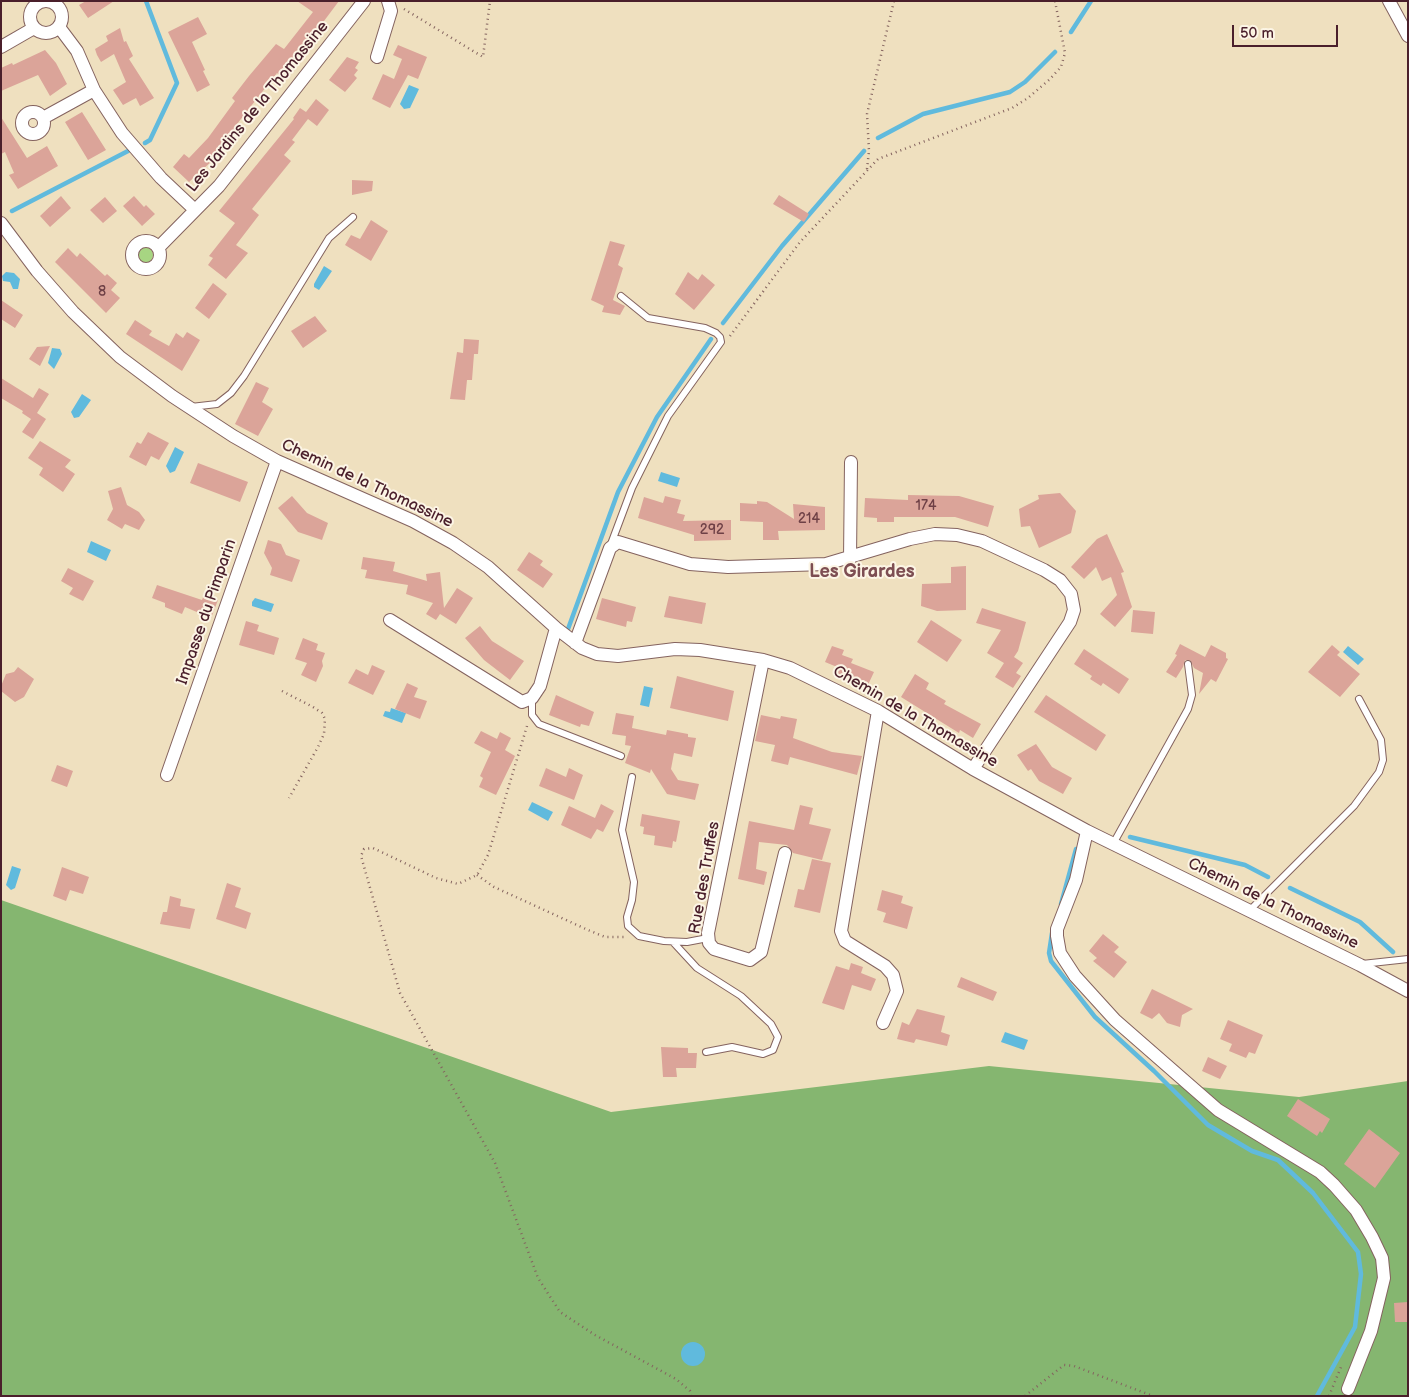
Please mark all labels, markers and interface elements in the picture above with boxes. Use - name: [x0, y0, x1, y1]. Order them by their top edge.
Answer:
- scale bar: [1234, 15, 1340, 47]
- street label: Les Jardins de la Thomassine: [183, 18, 333, 196]
- text: 50 m: [1240, 24, 1274, 43]
- house number: 8: [98, 284, 106, 300]
- street label: Chemin de la Thomassine: [278, 436, 456, 532]
- house number: 174: [916, 498, 936, 514]
- house number: 214: [798, 511, 820, 527]
- house number: 292: [700, 522, 724, 538]
- street label: Impasse du Pimparin: [173, 537, 241, 687]
- district label: Les Girardes: [809, 561, 915, 583]
- street label: Chemin de la Thomassine: [829, 662, 1001, 772]
- street label: Rue des Truffes: [686, 820, 724, 936]
- street label: Chemin de la Thomassine: [1185, 854, 1361, 954]

